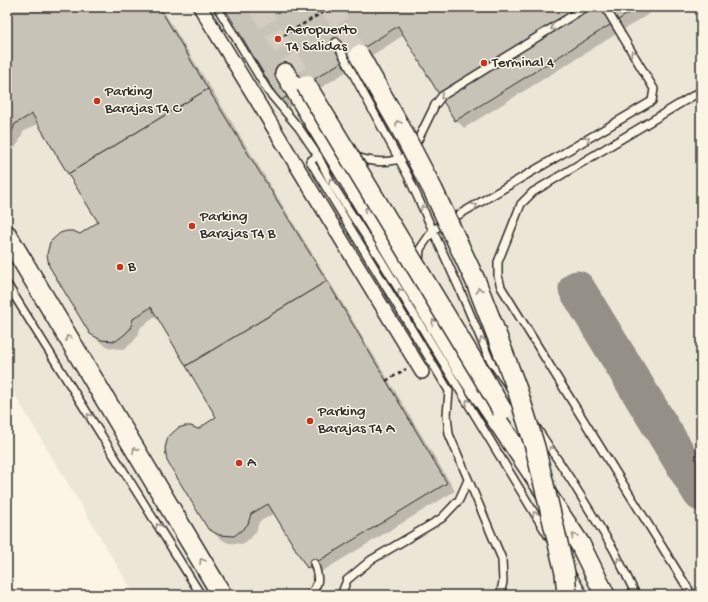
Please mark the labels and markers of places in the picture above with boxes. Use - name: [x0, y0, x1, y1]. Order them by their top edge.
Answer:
- place label: Aeropuerto T4 Salidas: [285, 21, 357, 56]
- marker: Aeropuerto T4 Salidas: [273, 34, 283, 44]
- place label: Terminal 4: [491, 54, 554, 72]
- marker: Terminal 4: [479, 58, 489, 68]
- place label: Parking Barajas T4 C: [104, 83, 182, 118]
- marker: Parking Barajas T4 C: [92, 96, 102, 106]
- place label: Parking Barajas T4 B: [199, 208, 276, 243]
- marker: Parking Barajas T4 B: [187, 221, 197, 231]
- place label: B: [127, 258, 136, 276]
- marker: B: [115, 262, 125, 272]
- place label: Parking Barajas T4 A: [317, 403, 396, 438]
- marker: Parking Barajas T4 A: [305, 416, 315, 426]
- place label: A: [247, 454, 257, 472]
- marker: A: [234, 458, 244, 468]

